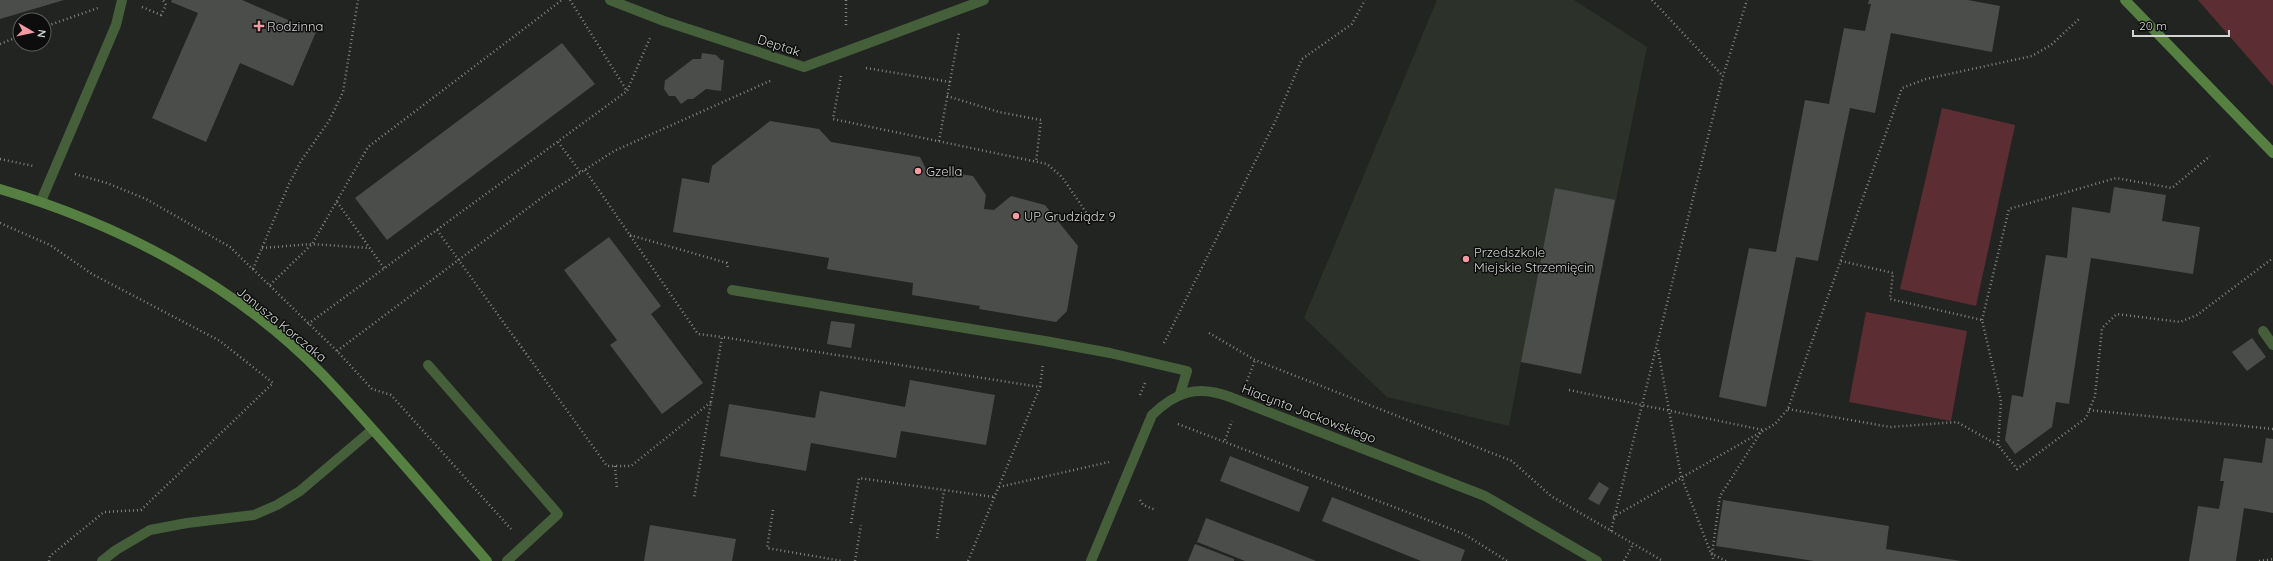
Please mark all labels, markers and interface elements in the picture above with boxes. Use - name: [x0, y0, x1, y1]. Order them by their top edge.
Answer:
- north arrow: [12, 12, 52, 52]
- scale bar: [2133, 12, 2229, 38]
- place label: Rodzinna: [267, 18, 323, 34]
- text: 20 m: [2139, 18, 2167, 33]
- marker: Rodzinna: [254, 21, 264, 31]
- text: N: [34, 28, 49, 39]
- street label: Deptak: [756, 31, 802, 59]
- place label: Gzella: [926, 163, 962, 179]
- marker: Gzella: [913, 166, 923, 176]
- place label: UP Grudziądz 9: [1024, 208, 1116, 224]
- marker: UP Grudziądz 9: [1011, 211, 1021, 221]
- place label: Przedszkole Miejskie Strzemięcin: [1474, 244, 1594, 275]
- marker: Przedszkole Miejskie Strzemięcin: [1461, 254, 1471, 264]
- street label: Janusza Korczaka: [234, 283, 330, 365]
- street label: Hiacynta Jackowskiego: [1240, 380, 1379, 446]

